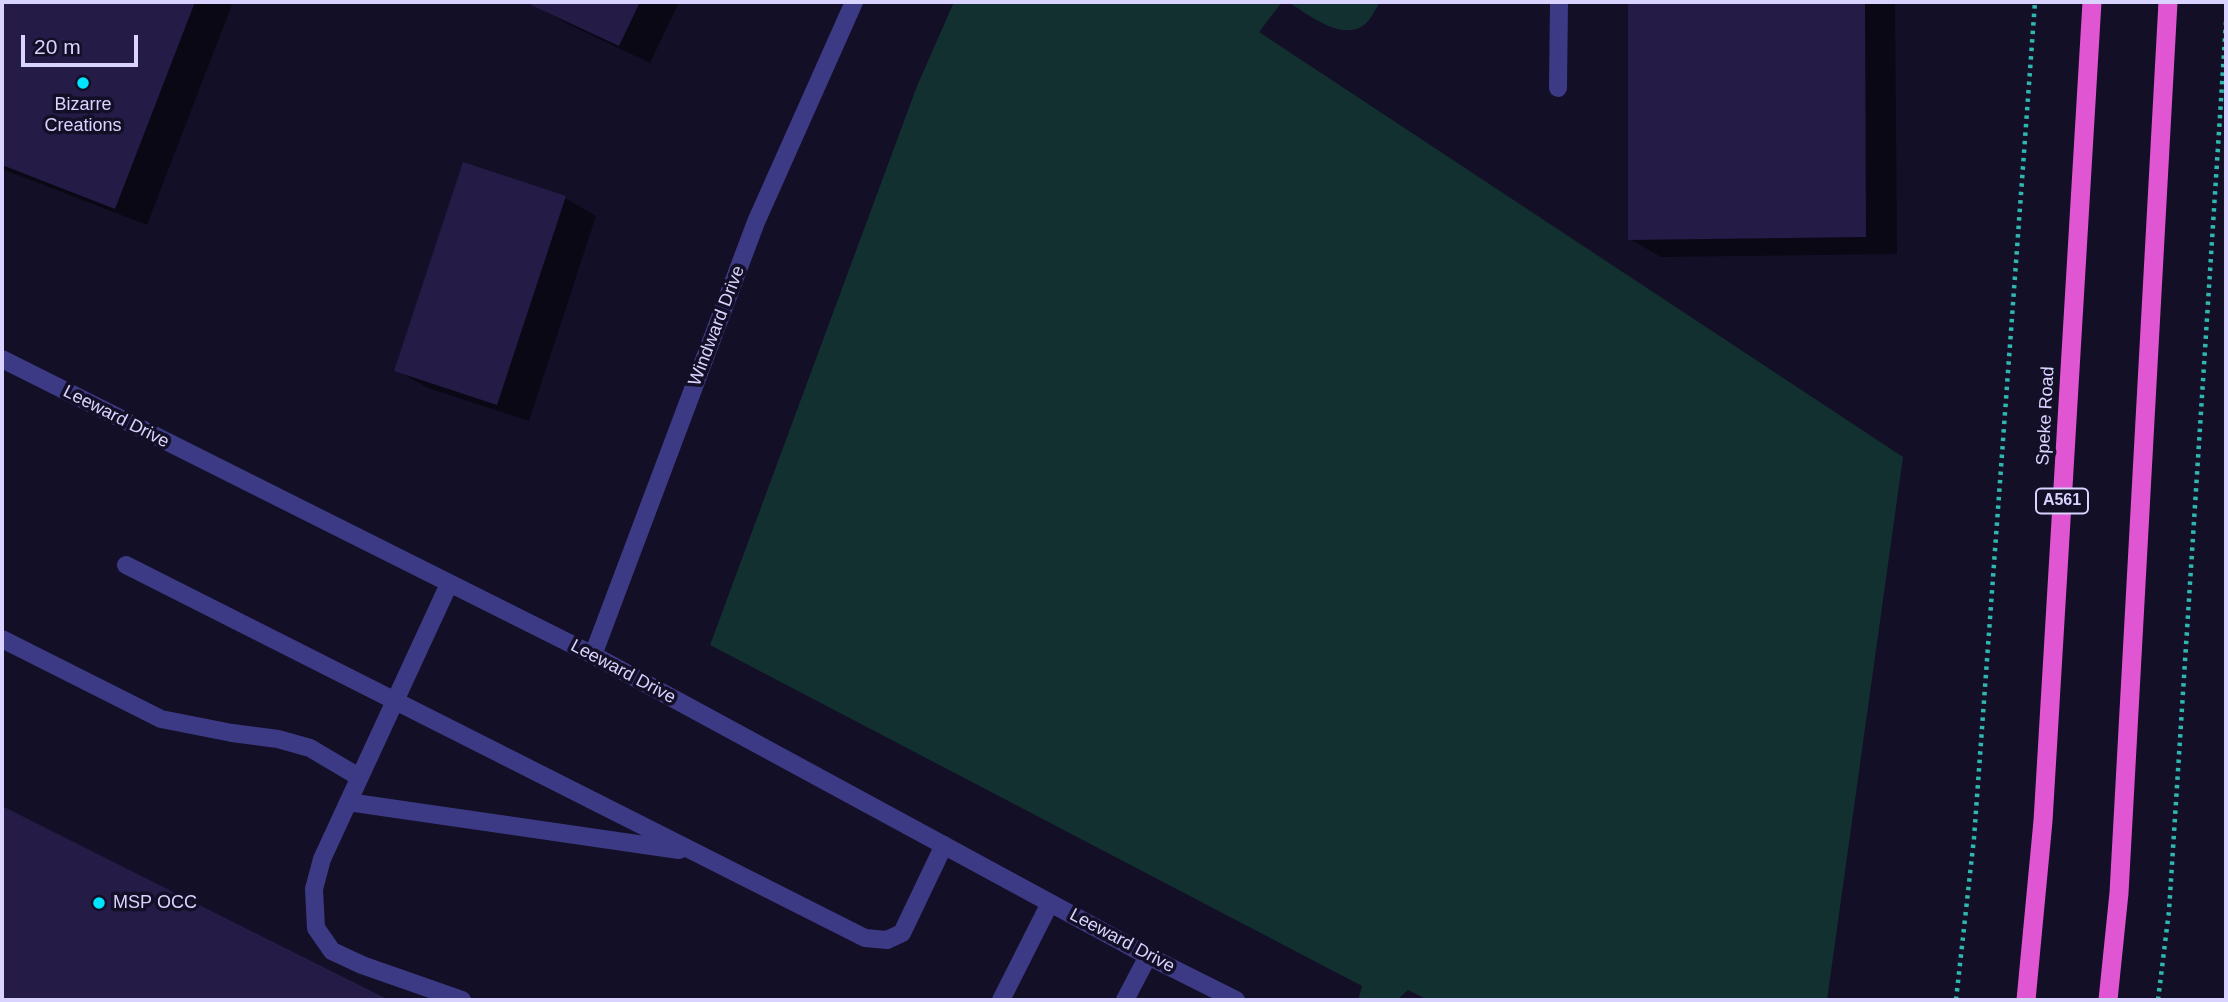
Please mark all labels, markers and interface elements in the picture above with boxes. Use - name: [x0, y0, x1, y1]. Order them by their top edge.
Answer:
- scale bar: [24, 21, 142, 65]
- text: 20 m: [34, 35, 81, 58]
- marker: Bizarre Creations: [75, 75, 91, 91]
- place label: Bizarre Creations: [44, 94, 122, 136]
- street label: Windward Drive: [684, 263, 750, 389]
- street label: Speke Road: [2033, 366, 2059, 466]
- street label: Leeward Drive: [59, 381, 173, 453]
- road number: A561: [2036, 488, 2088, 514]
- street label: Leeward Drive: [567, 635, 679, 709]
- place label: MSP OCC: [113, 892, 197, 914]
- marker: MSP OCC: [91, 895, 107, 911]
- street label: Leeward Drive: [1066, 904, 1178, 978]

